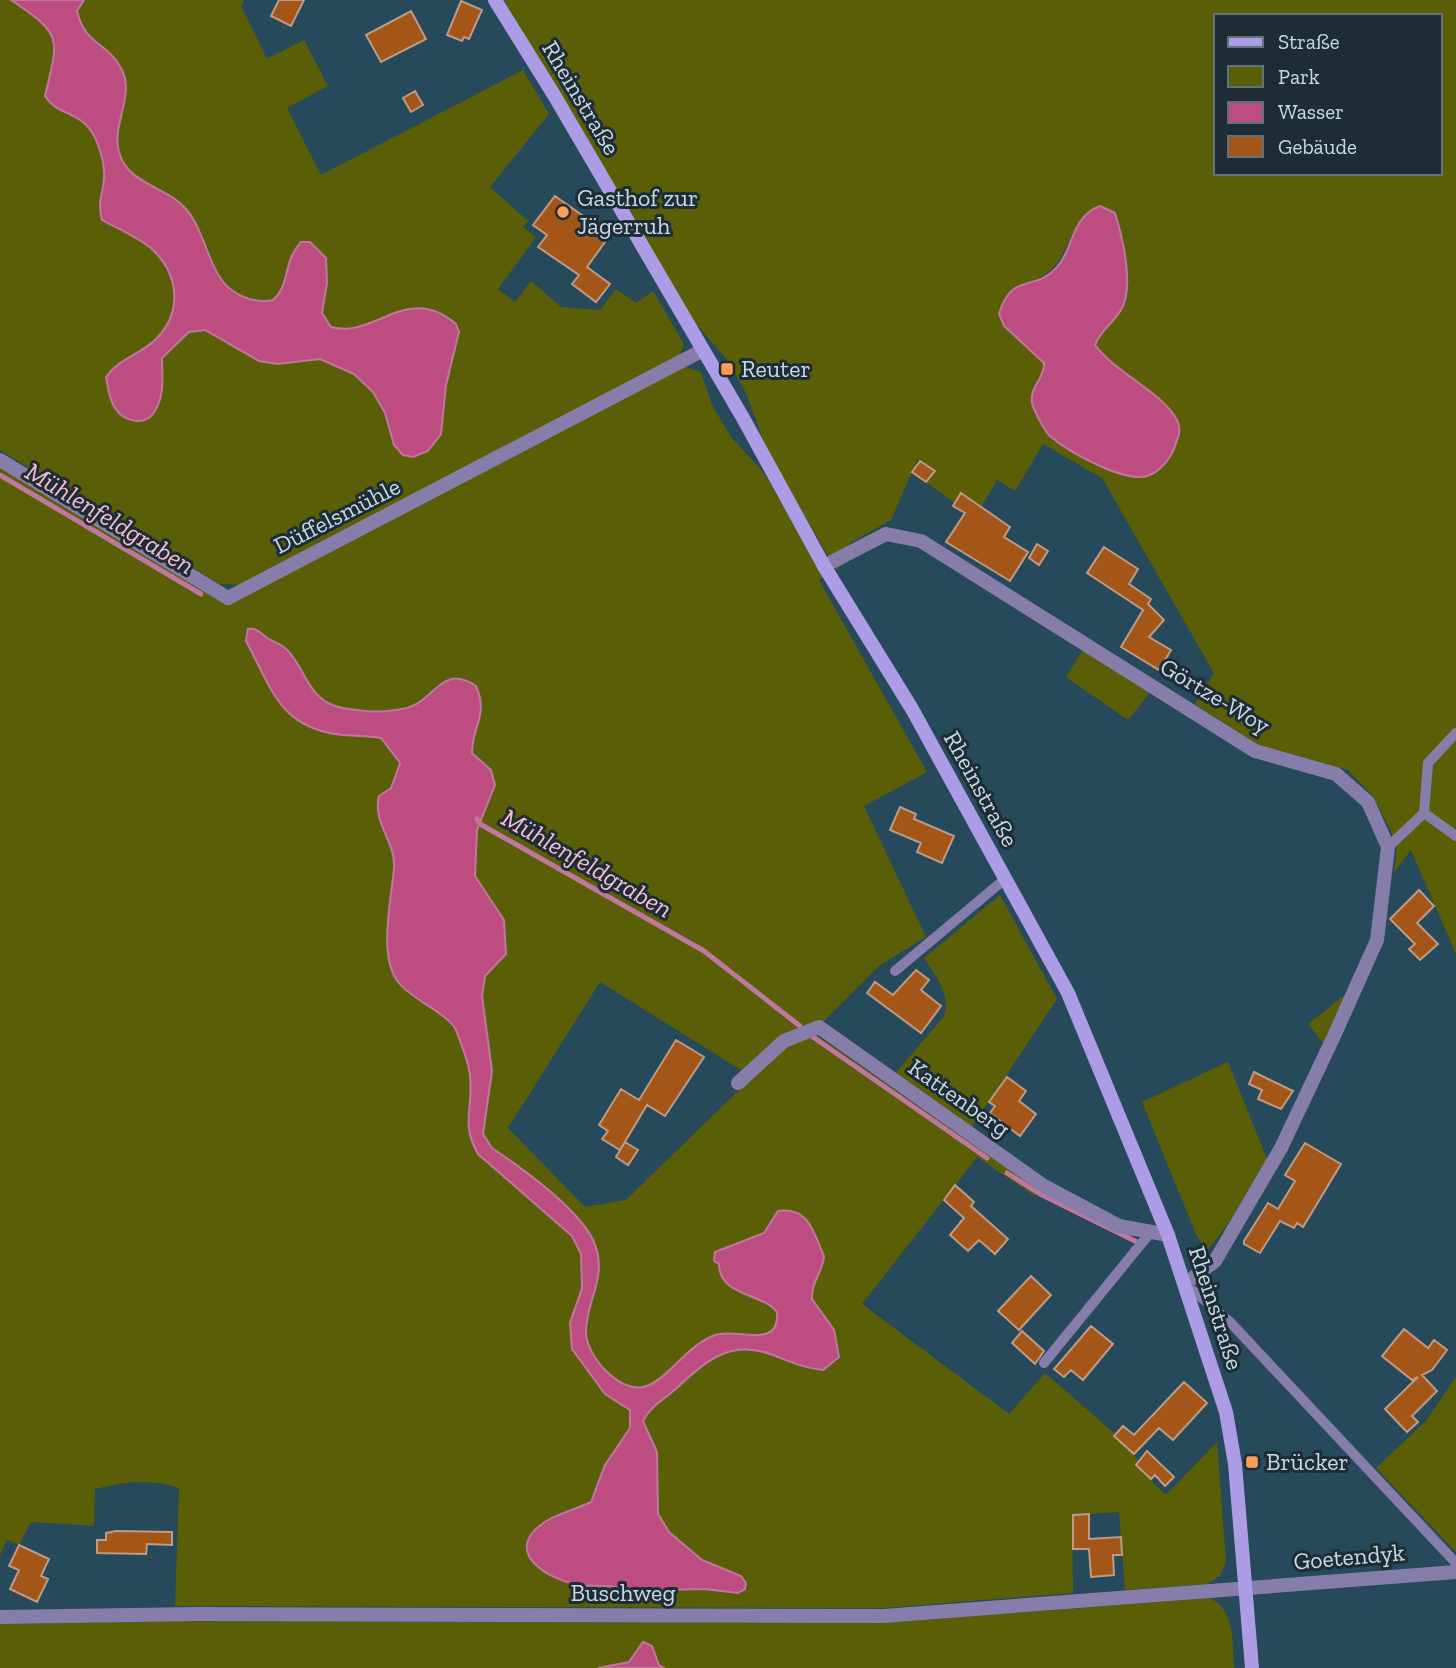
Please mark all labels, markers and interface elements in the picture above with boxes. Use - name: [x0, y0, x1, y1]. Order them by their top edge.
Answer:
- legend: [1214, 14, 1442, 175]
- text: Straße: [1278, 29, 1340, 54]
- street label: Rheinstraße: [536, 35, 627, 160]
- text: Park: [1278, 64, 1320, 89]
- text: Wasser: [1278, 99, 1344, 124]
- text: Gebäude: [1278, 134, 1357, 159]
- place label: Gasthof zur Jägerruh: [577, 183, 698, 240]
- marker: Gasthof zur Jägerruh: [555, 204, 571, 220]
- place label: Reuter: [741, 354, 811, 383]
- marker: Reuter: [719, 361, 735, 377]
- water label: Mühlenfeldgraben: [20, 455, 200, 581]
- street label: Düffelsmühle: [268, 471, 405, 560]
- street label: Görtze-Woy: [1155, 651, 1276, 740]
- street label: Rheinstraße: [938, 726, 1025, 852]
- water label: Mühlenfeldgraben: [496, 801, 678, 925]
- street label: Kattenberg: [903, 1052, 1016, 1143]
- street label: Rheinstraße: [1183, 1242, 1250, 1373]
- place label: Brücker: [1266, 1447, 1349, 1476]
- marker: Brücker: [1244, 1454, 1260, 1470]
- street label: Goetendyk: [1292, 1537, 1406, 1576]
- street label: Buschweg: [570, 1578, 676, 1607]

